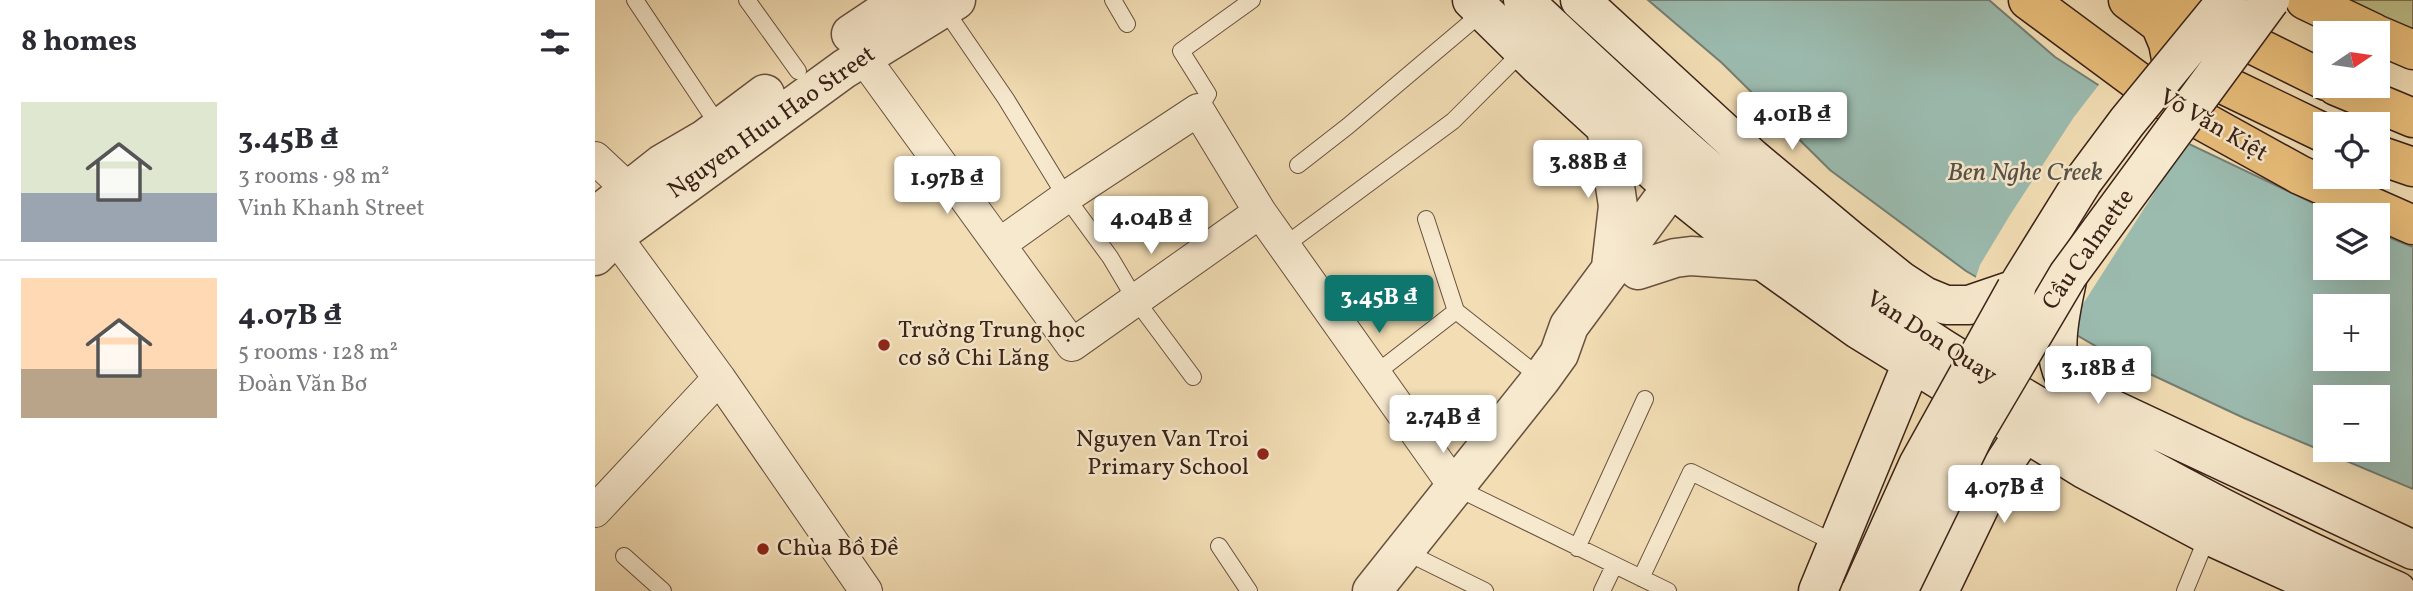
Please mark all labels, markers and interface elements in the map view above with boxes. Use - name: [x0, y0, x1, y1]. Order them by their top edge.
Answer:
- text: 8 homes: [21, 21, 137, 63]
- north arrow: [2313, 21, 2391, 98]
- map controls: [2313, 21, 2390, 462]
- icon: filters: [536, 23, 574, 61]
- street label: Nguyen Huu Hao Street: [661, 38, 883, 208]
- street label: Võ Văn Kiệt: [2152, 81, 2274, 171]
- pin: 4.01B ₫: [1727, 92, 1857, 152]
- text: 4.01B ₫: [1753, 99, 1831, 131]
- button: locate: [2313, 112, 2390, 189]
- text: 3.45B ₫: [238, 119, 338, 161]
- icon: home: [77, 130, 161, 214]
- pin: 3.88B ₫: [1523, 140, 1653, 200]
- text: 3.88B ₫: [1549, 147, 1627, 179]
- water label: Ben Nghe Creek: [1947, 155, 2103, 191]
- pin: 1.97B ₫: [882, 156, 1012, 216]
- text: 3 rooms · 98 m²: [238, 161, 390, 193]
- text: 1.97B ₫: [910, 163, 984, 195]
- street label: Cầu Calmette: [2035, 182, 2143, 318]
- text: Vinh Khanh Street: [238, 193, 425, 225]
- pin: 4.04B ₫: [1086, 196, 1216, 256]
- text: 4.04B ₫: [1110, 203, 1192, 235]
- button: layers: [2313, 203, 2390, 280]
- pin: 3.45B ₫: [1314, 276, 1444, 335]
- text: 3.45B ₫: [1341, 282, 1417, 314]
- street label: Van Don Quay: [1859, 283, 2003, 393]
- button: +: [2313, 294, 2390, 371]
- text: 4.07B ₫: [238, 295, 342, 337]
- icon: home: [77, 306, 161, 390]
- place label: Trường Trung học cơ sở Chi Lăng: [898, 314, 1085, 376]
- text: 5 rooms · 128 m²: [238, 337, 398, 369]
- marker: Trường Trung học cơ sở Chi Lăng: [876, 337, 892, 353]
- pin: 3.18B ₫: [2033, 346, 2163, 406]
- text: 3.18B ₫: [2061, 353, 2135, 385]
- text: Đoàn Văn Bơ: [238, 369, 368, 401]
- button: −: [2313, 385, 2390, 462]
- pin: 2.74B ₫: [1378, 396, 1508, 455]
- text: 2.74B ₫: [1406, 402, 1480, 434]
- place label: Nguyen Van Troi Primary School: [1076, 423, 1249, 485]
- marker: Nguyen Van Troi Primary School: [1255, 446, 1271, 462]
- pin: 4.07B ₫: [1939, 466, 2069, 525]
- text: 4.07B ₫: [1964, 472, 2044, 504]
- place label: Chùa Bồ Đề: [777, 532, 899, 566]
- marker: Chùa Bồ Đề: [755, 541, 771, 557]

